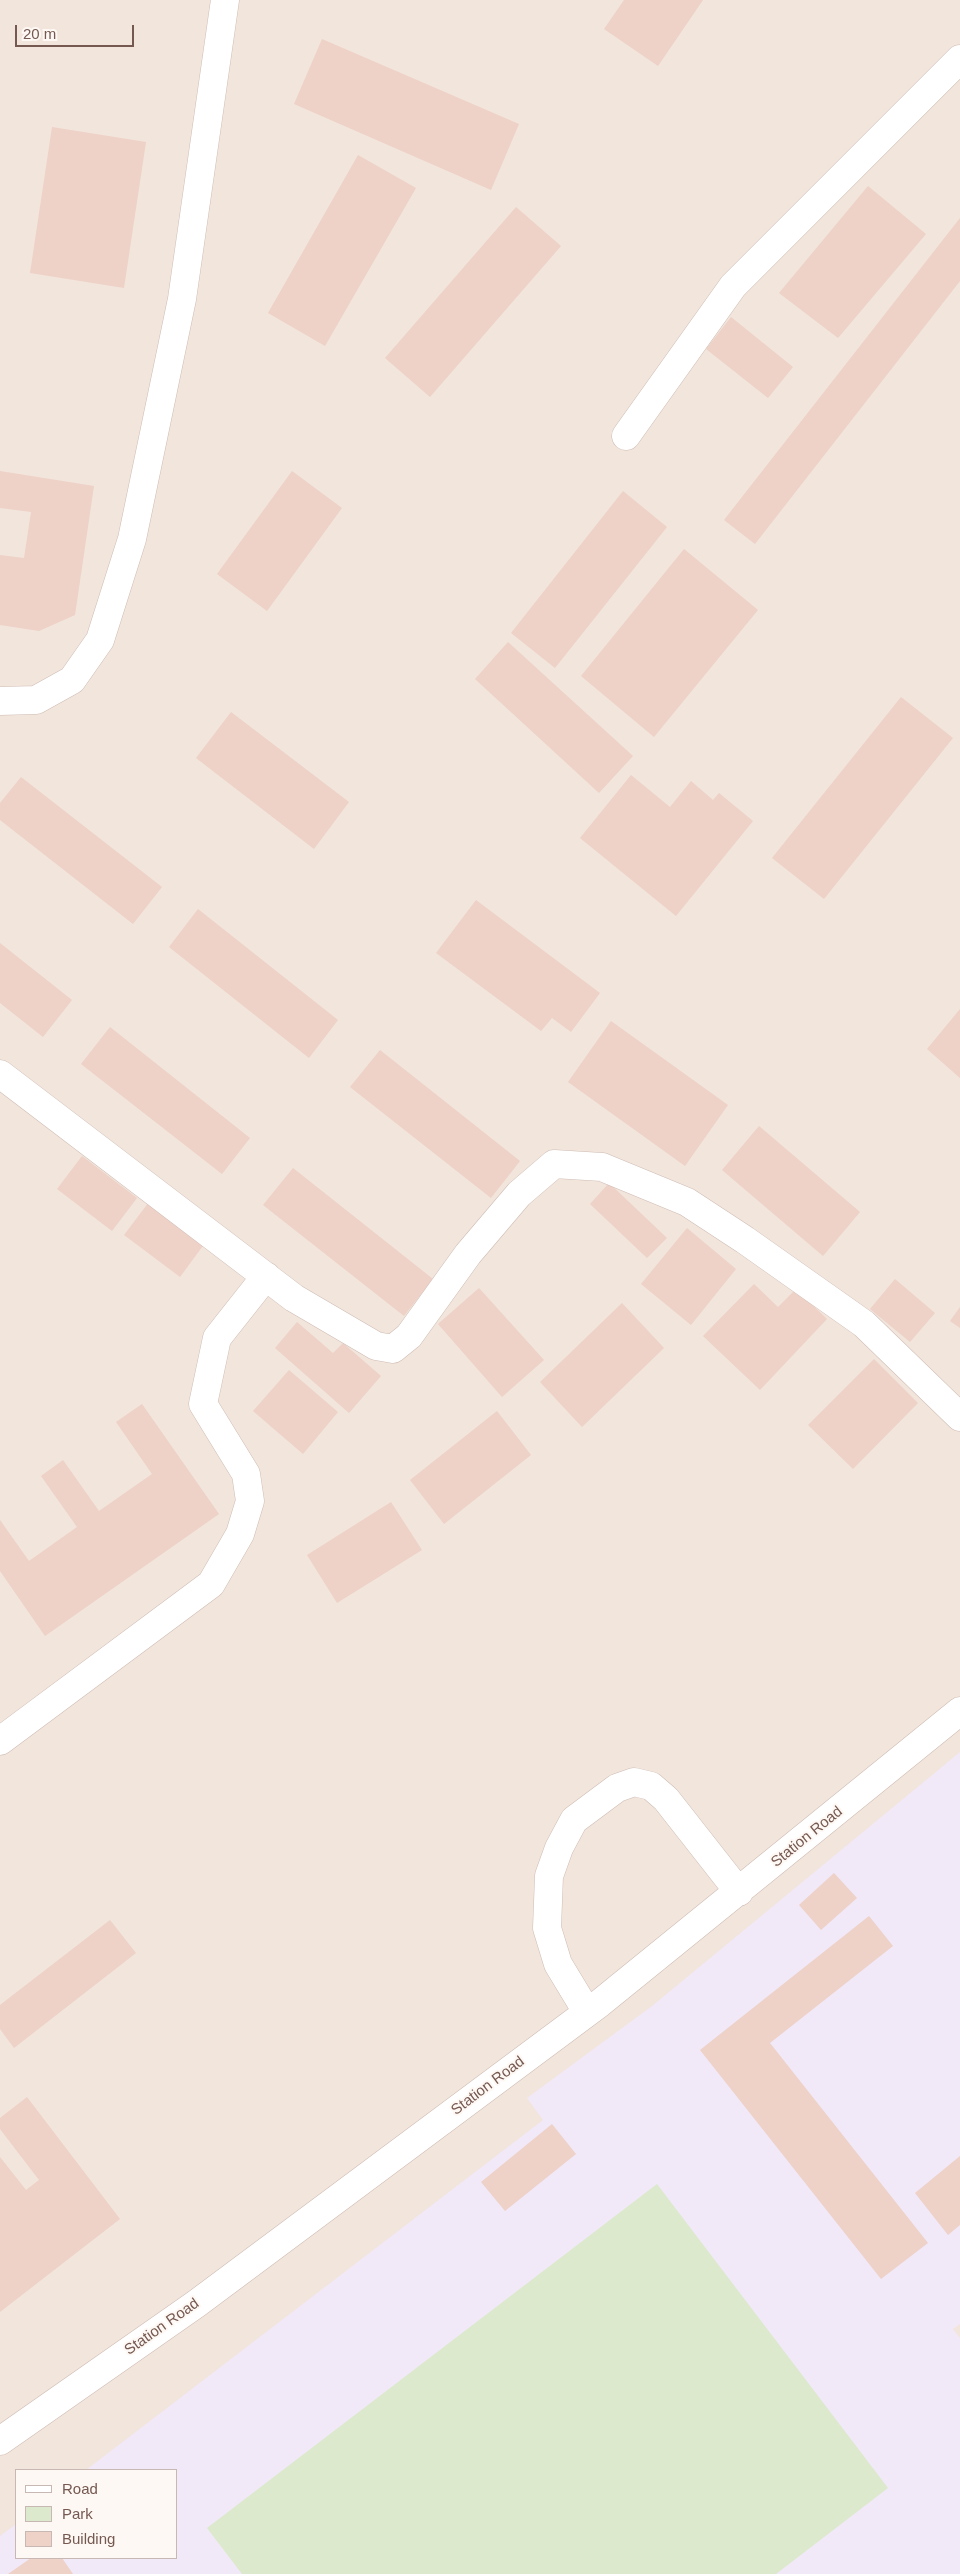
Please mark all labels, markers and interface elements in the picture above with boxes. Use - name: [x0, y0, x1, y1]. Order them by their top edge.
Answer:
- scale bar: [18, 15, 136, 47]
- text: 20 m: [23, 25, 56, 42]
- street label: Station Road: [768, 1803, 846, 1871]
- street label: Station Road: [448, 2053, 528, 2119]
- street label: Station Road: [121, 2295, 203, 2359]
- legend: [15, 2469, 178, 2559]
- text: Road: [62, 2480, 98, 2497]
- text: Park: [62, 2505, 93, 2522]
- text: Building: [62, 2530, 115, 2547]

